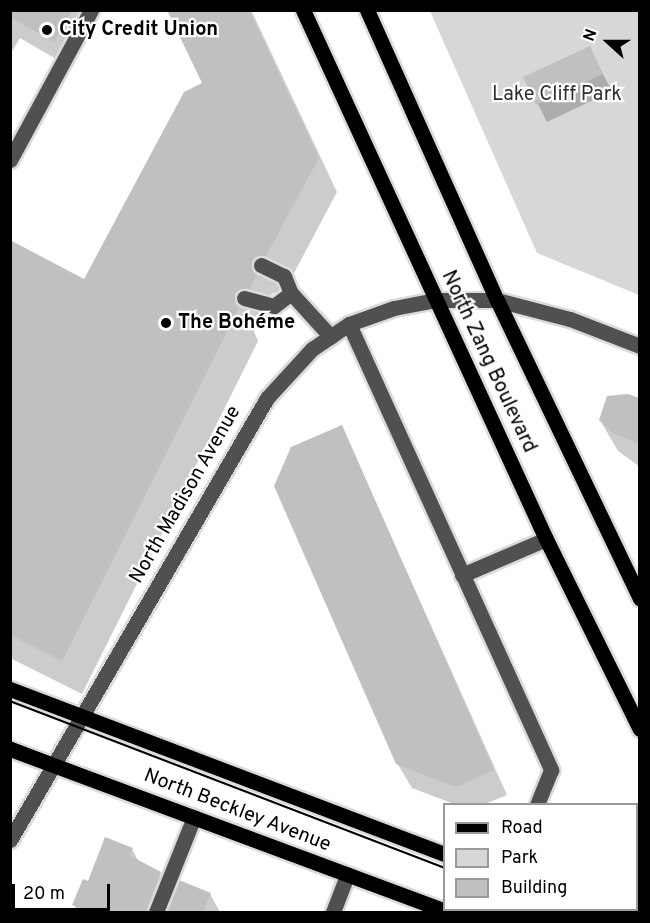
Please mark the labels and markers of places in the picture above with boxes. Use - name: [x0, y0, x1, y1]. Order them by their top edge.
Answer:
- place label: City Credit Union: [59, 18, 218, 42]
- marker: City Credit Union: [40, 23, 54, 37]
- place label: The Bohéme: [178, 311, 295, 335]
- marker: The Bohéme: [159, 316, 173, 330]

